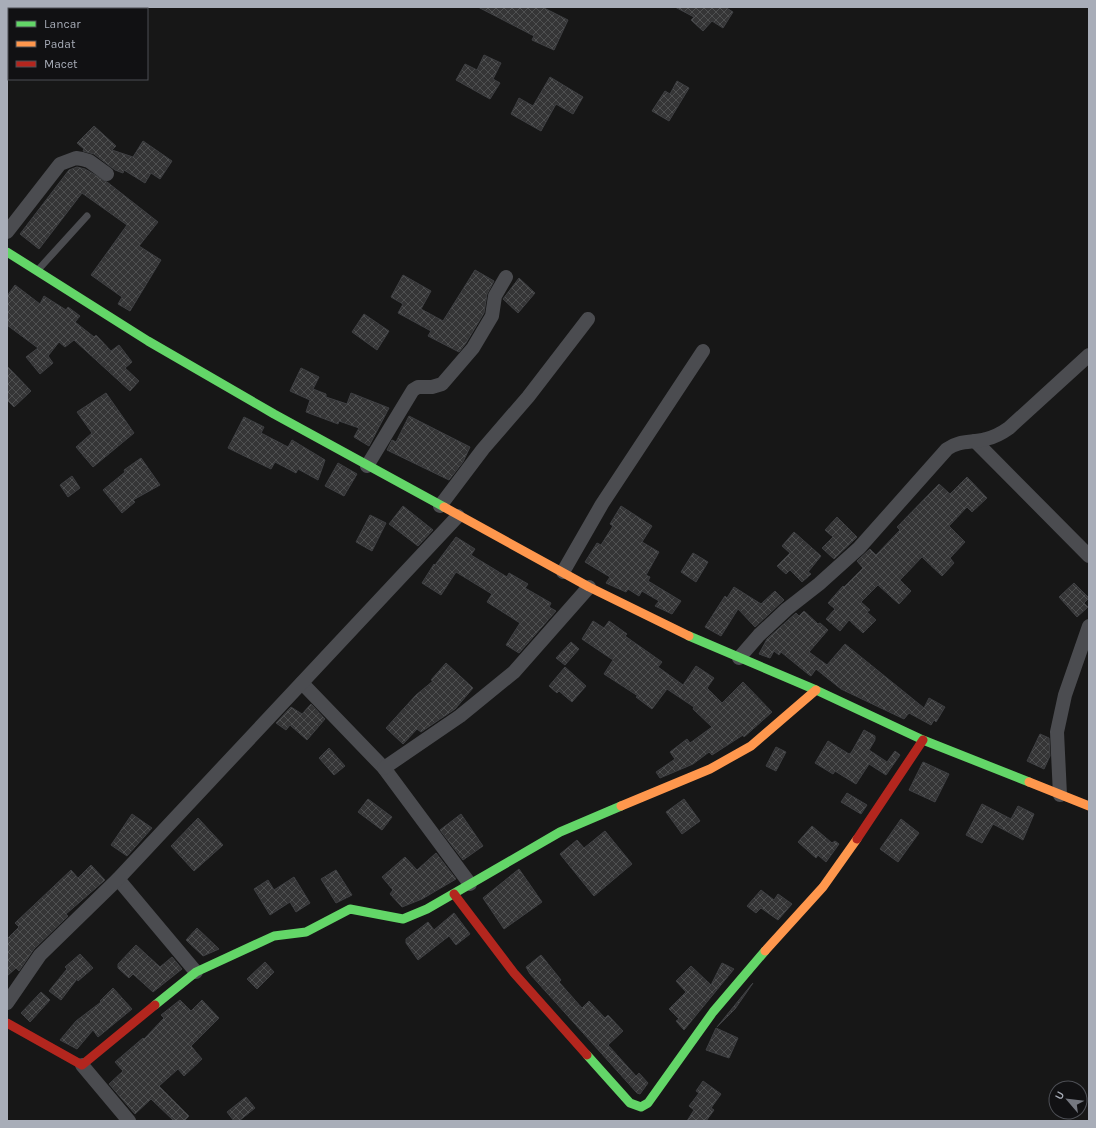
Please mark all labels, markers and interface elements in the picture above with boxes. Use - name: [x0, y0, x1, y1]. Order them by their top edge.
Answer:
- legend: [8, 8, 148, 80]
- text: Lancar: [44, 17, 81, 31]
- text: Padat: [44, 37, 76, 51]
- text: Macet: [44, 57, 78, 71]
- north arrow: [1048, 1080, 1088, 1120]
- text: U: [1052, 1089, 1067, 1102]

